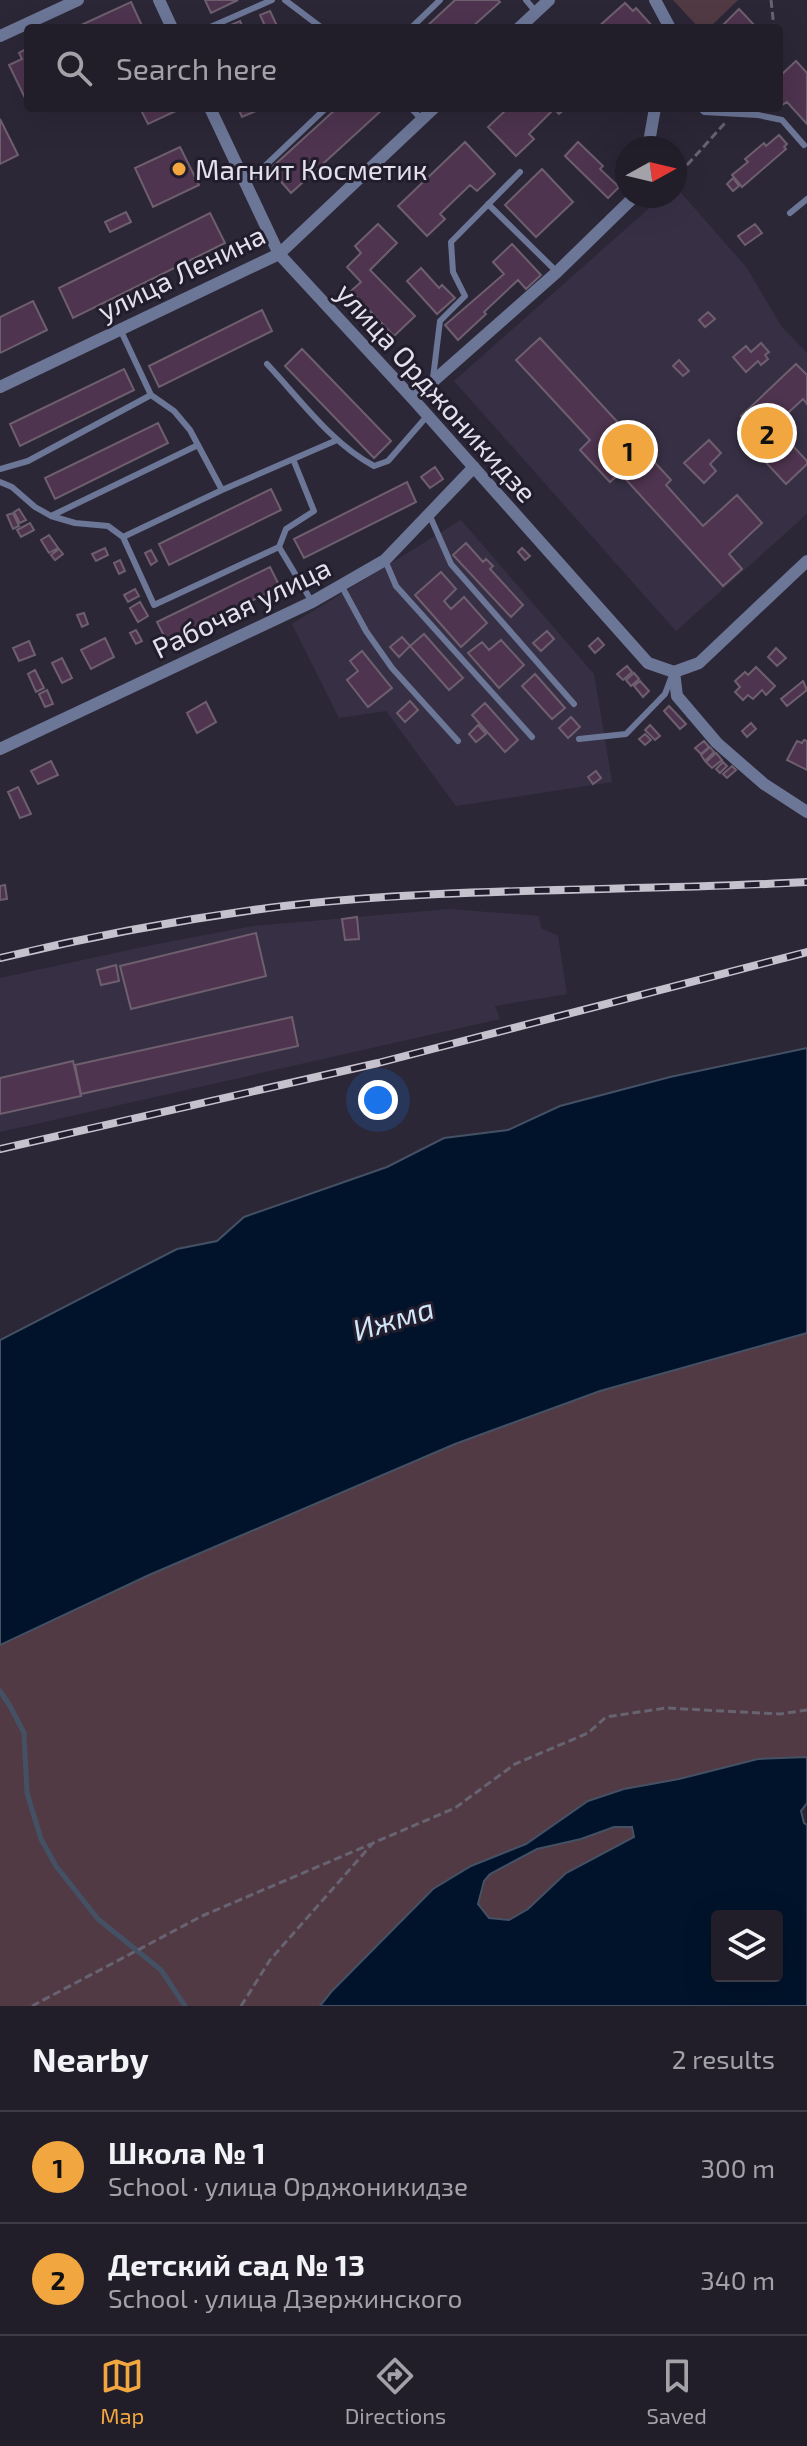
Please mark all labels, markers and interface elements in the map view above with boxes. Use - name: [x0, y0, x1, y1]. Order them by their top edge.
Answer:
- search box: [24, 24, 783, 112]
- icon: search: [52, 46, 96, 90]
- text: Search here: [116, 50, 277, 86]
- north arrow: [615, 136, 687, 208]
- place label: Магнит Косметик: [195, 152, 428, 186]
- marker: Магнит Косметик: [170, 160, 188, 178]
- street label: улица Ленина: [92, 217, 270, 327]
- street label: улица Орджоникидзе: [330, 275, 544, 509]
- pin: 2: [741, 403, 793, 463]
- pin: 1: [602, 420, 654, 480]
- street label: Рабочая улица: [146, 549, 336, 665]
- your location: [358, 1080, 398, 1120]
- water label: Ижма: [348, 1289, 438, 1347]
- map controls: [711, 1910, 783, 1982]
- button: layers: [711, 1910, 783, 1982]
- text: Nearby: [32, 2038, 149, 2079]
- text: 2 results: [672, 2043, 775, 2074]
- text: Школа № 1: [108, 2134, 266, 2170]
- text: 1: [52, 2152, 64, 2183]
- text: 300 m: [701, 2152, 775, 2183]
- text: School · улица Орджоникидзе: [108, 2170, 468, 2201]
- text: Детский сад № 13: [108, 2246, 365, 2282]
- text: 2: [50, 2264, 66, 2295]
- text: 340 m: [700, 2264, 775, 2295]
- text: School · улица Дзержинского: [108, 2282, 462, 2313]
- tab: Map: [100, 2354, 144, 2428]
- tab: Directions: [345, 2354, 446, 2428]
- tab: Saved: [646, 2354, 707, 2428]

